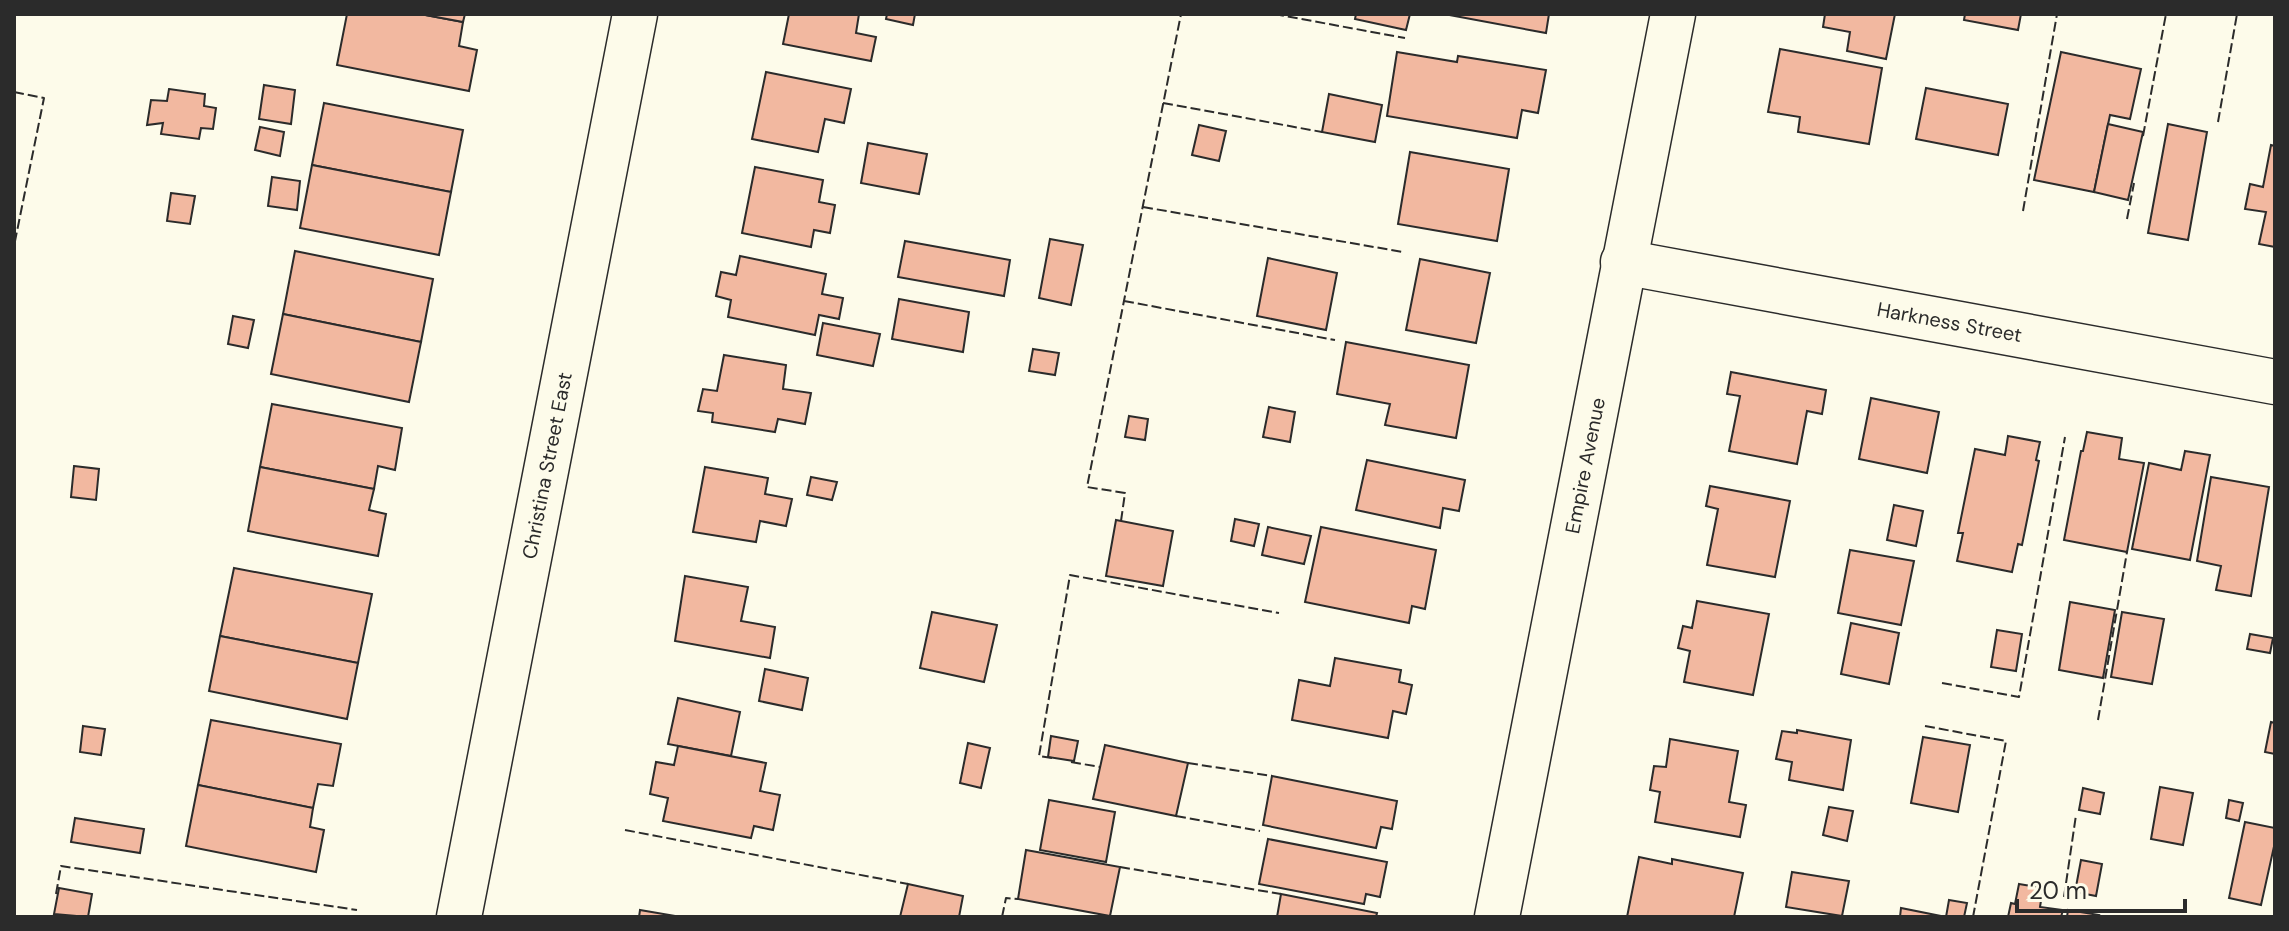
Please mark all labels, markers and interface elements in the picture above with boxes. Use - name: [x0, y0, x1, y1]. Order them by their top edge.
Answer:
- street label: Harkness Street: [1875, 296, 2024, 348]
- street label: Christina Street East: [516, 370, 578, 561]
- street label: Empire Avenue: [1559, 395, 1611, 536]
- scale bar: [2017, 863, 2185, 913]
- text: 20 m: [2029, 875, 2087, 906]

